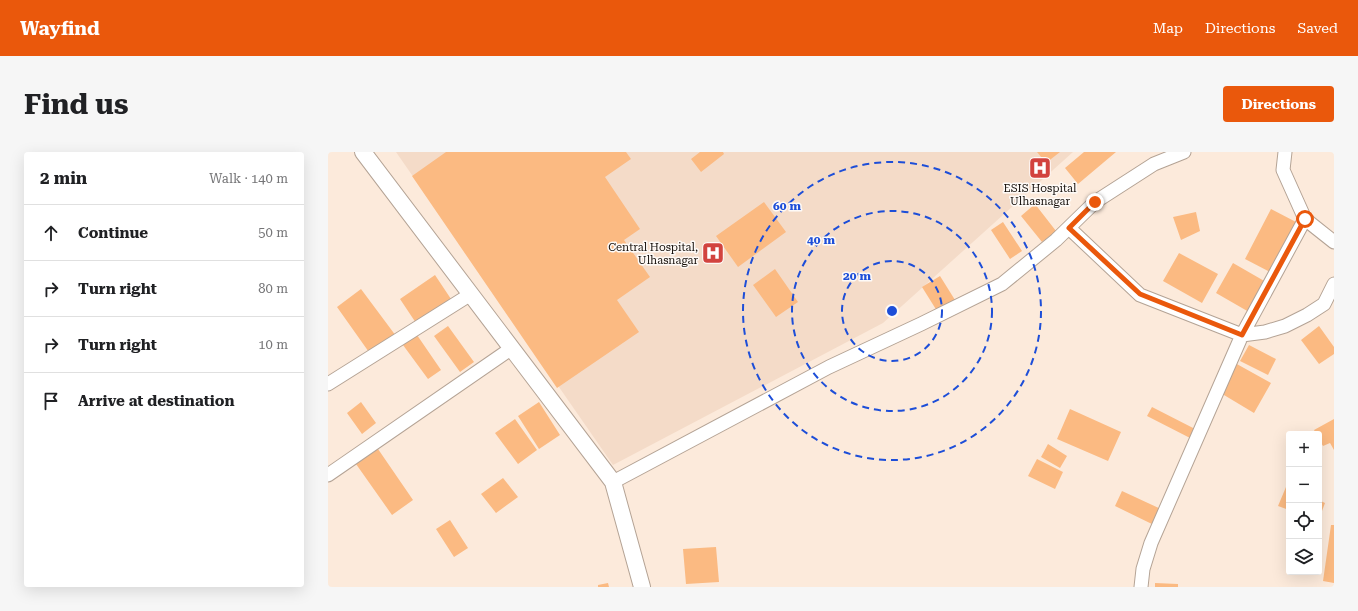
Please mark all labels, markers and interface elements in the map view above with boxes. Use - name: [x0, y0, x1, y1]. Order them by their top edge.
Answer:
- text: Wayfind: [20, 17, 100, 40]
- text: Map: [1153, 20, 1183, 36]
- text: Directions: [1205, 20, 1275, 36]
- text: Saved: [1297, 20, 1338, 36]
- button: Directions: [1223, 86, 1334, 122]
- text: Find us: [24, 88, 128, 121]
- hospital icon: ESIS Hospital Ulhasnagar: [1027, 155, 1053, 181]
- text: 2 min: [40, 168, 87, 188]
- text: Walk · 140 m: [209, 171, 288, 186]
- place label: ESIS Hospital Ulhasnagar: [1004, 182, 1077, 208]
- route end: [1086, 193, 1104, 211]
- text: 60 m: [773, 199, 801, 213]
- route start: [1296, 210, 1314, 228]
- icon: ahead: [40, 222, 62, 244]
- text: Continue: [78, 224, 148, 242]
- text: 50 m: [258, 225, 288, 240]
- text: 40 m: [807, 233, 835, 247]
- hospital icon: Central Hospital, Ulhasnagar: [700, 240, 726, 266]
- place label: Central Hospital, Ulhasnagar: [608, 241, 698, 267]
- text: 20 m: [843, 269, 871, 283]
- icon: right: [40, 278, 62, 300]
- text: Turn right: [78, 280, 157, 298]
- text: 80 m: [258, 281, 288, 296]
- centre of rings: [885, 304, 899, 318]
- icon: right: [40, 334, 62, 356]
- text: Turn right: [78, 336, 157, 354]
- text: 10 m: [258, 337, 288, 352]
- icon: arrive: [40, 390, 62, 412]
- text: Arrive at destination: [78, 392, 234, 410]
- map controls: [1286, 431, 1322, 575]
- button: +: [1286, 431, 1322, 467]
- button: −: [1286, 467, 1322, 503]
- button: locate: [1286, 503, 1322, 539]
- button: layers: [1286, 539, 1322, 575]

